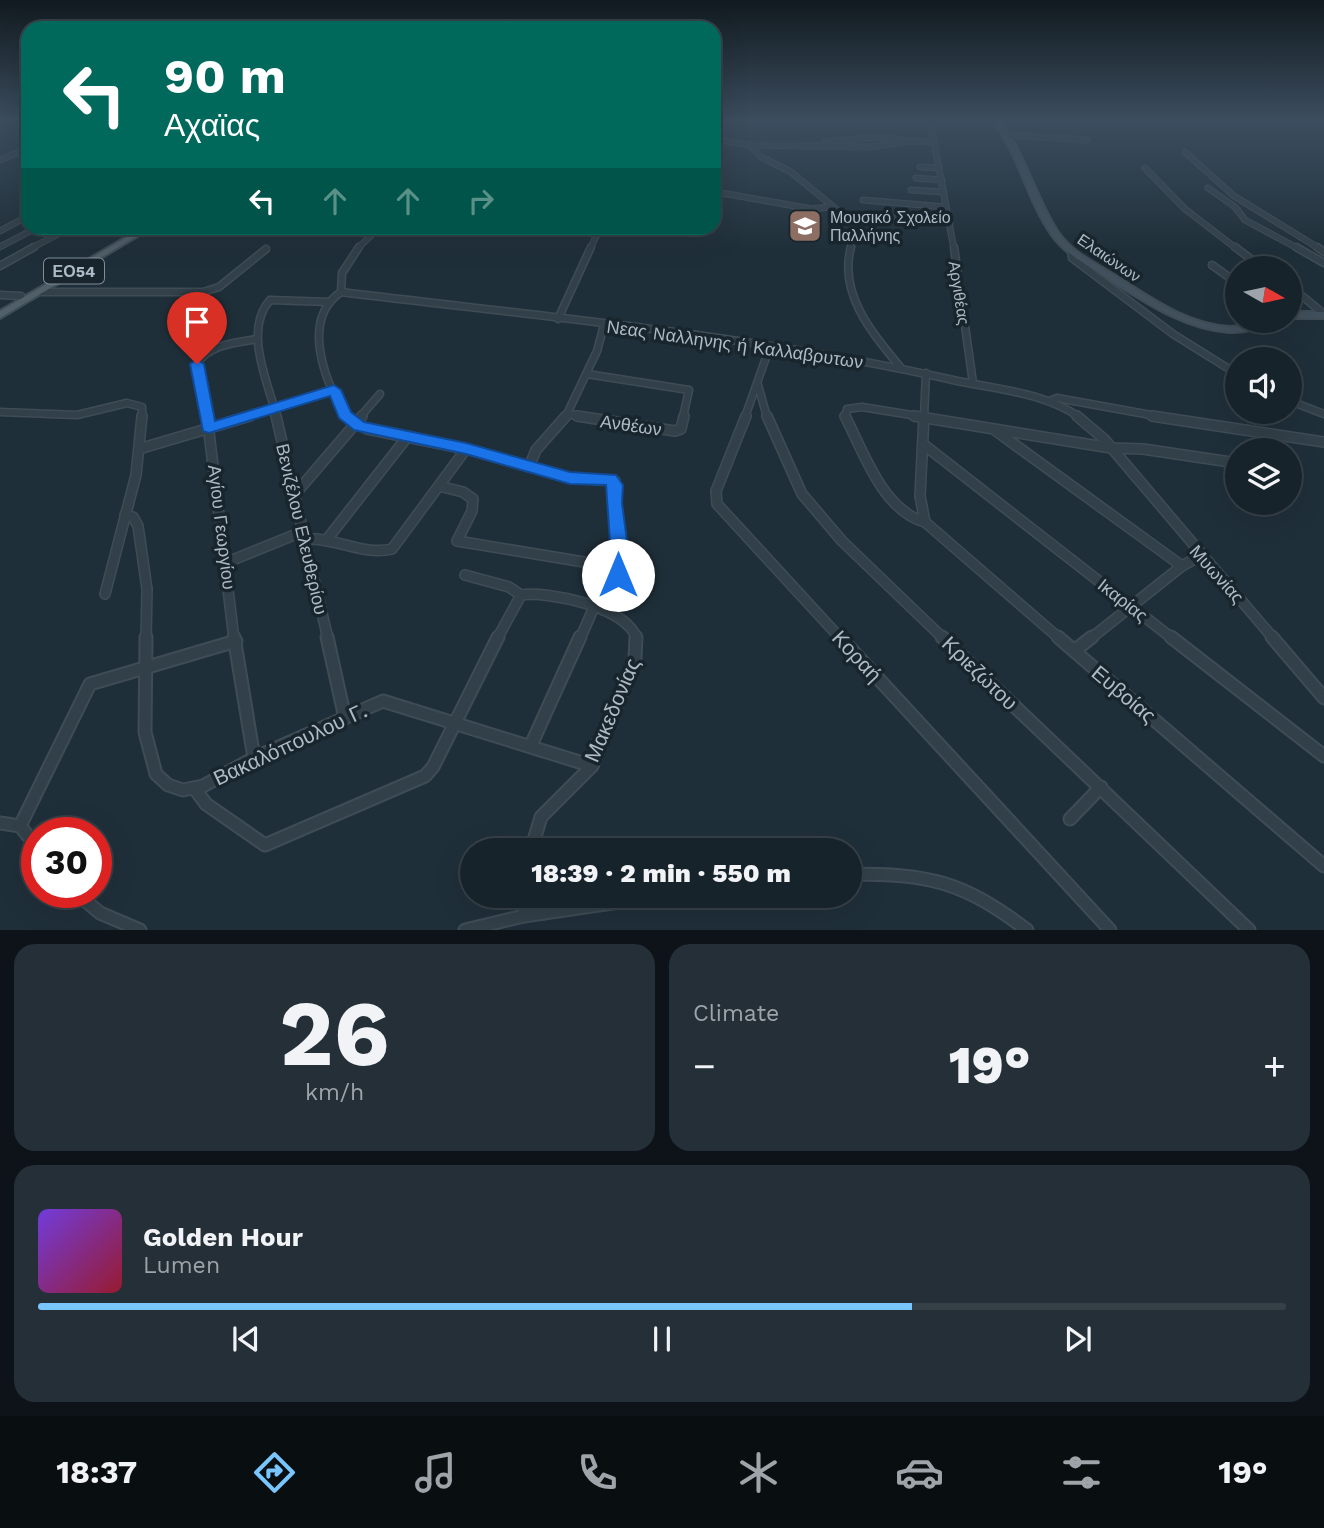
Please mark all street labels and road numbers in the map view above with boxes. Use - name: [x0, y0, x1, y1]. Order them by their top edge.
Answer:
- street label: Ελαιώνων: [1074, 230, 1144, 286]
- road number: ΕΟ54: [44, 258, 104, 284]
- street label: Αργιθέας: [945, 260, 973, 327]
- street label: Νεας Nαλληνης ή Καλλαβρυτων: [606, 316, 864, 372]
- street label: Ανθέων: [599, 410, 663, 440]
- street label: Βενιζέλου Ελευθερίου: [272, 442, 332, 616]
- street label: Αγίου Γεωργίου: [204, 463, 240, 591]
- street label: Μυωνίας: [1185, 541, 1249, 608]
- street label: Ικαρίας: [1094, 574, 1152, 626]
- street label: Κοραή: [827, 625, 887, 687]
- street label: Κριεζώτου: [937, 631, 1023, 715]
- street label: Μακεδονίας: [579, 654, 645, 766]
- street label: Ευβοίας: [1087, 660, 1161, 728]
- street label: Βακαλόπουλου Γ.: [209, 697, 371, 791]

